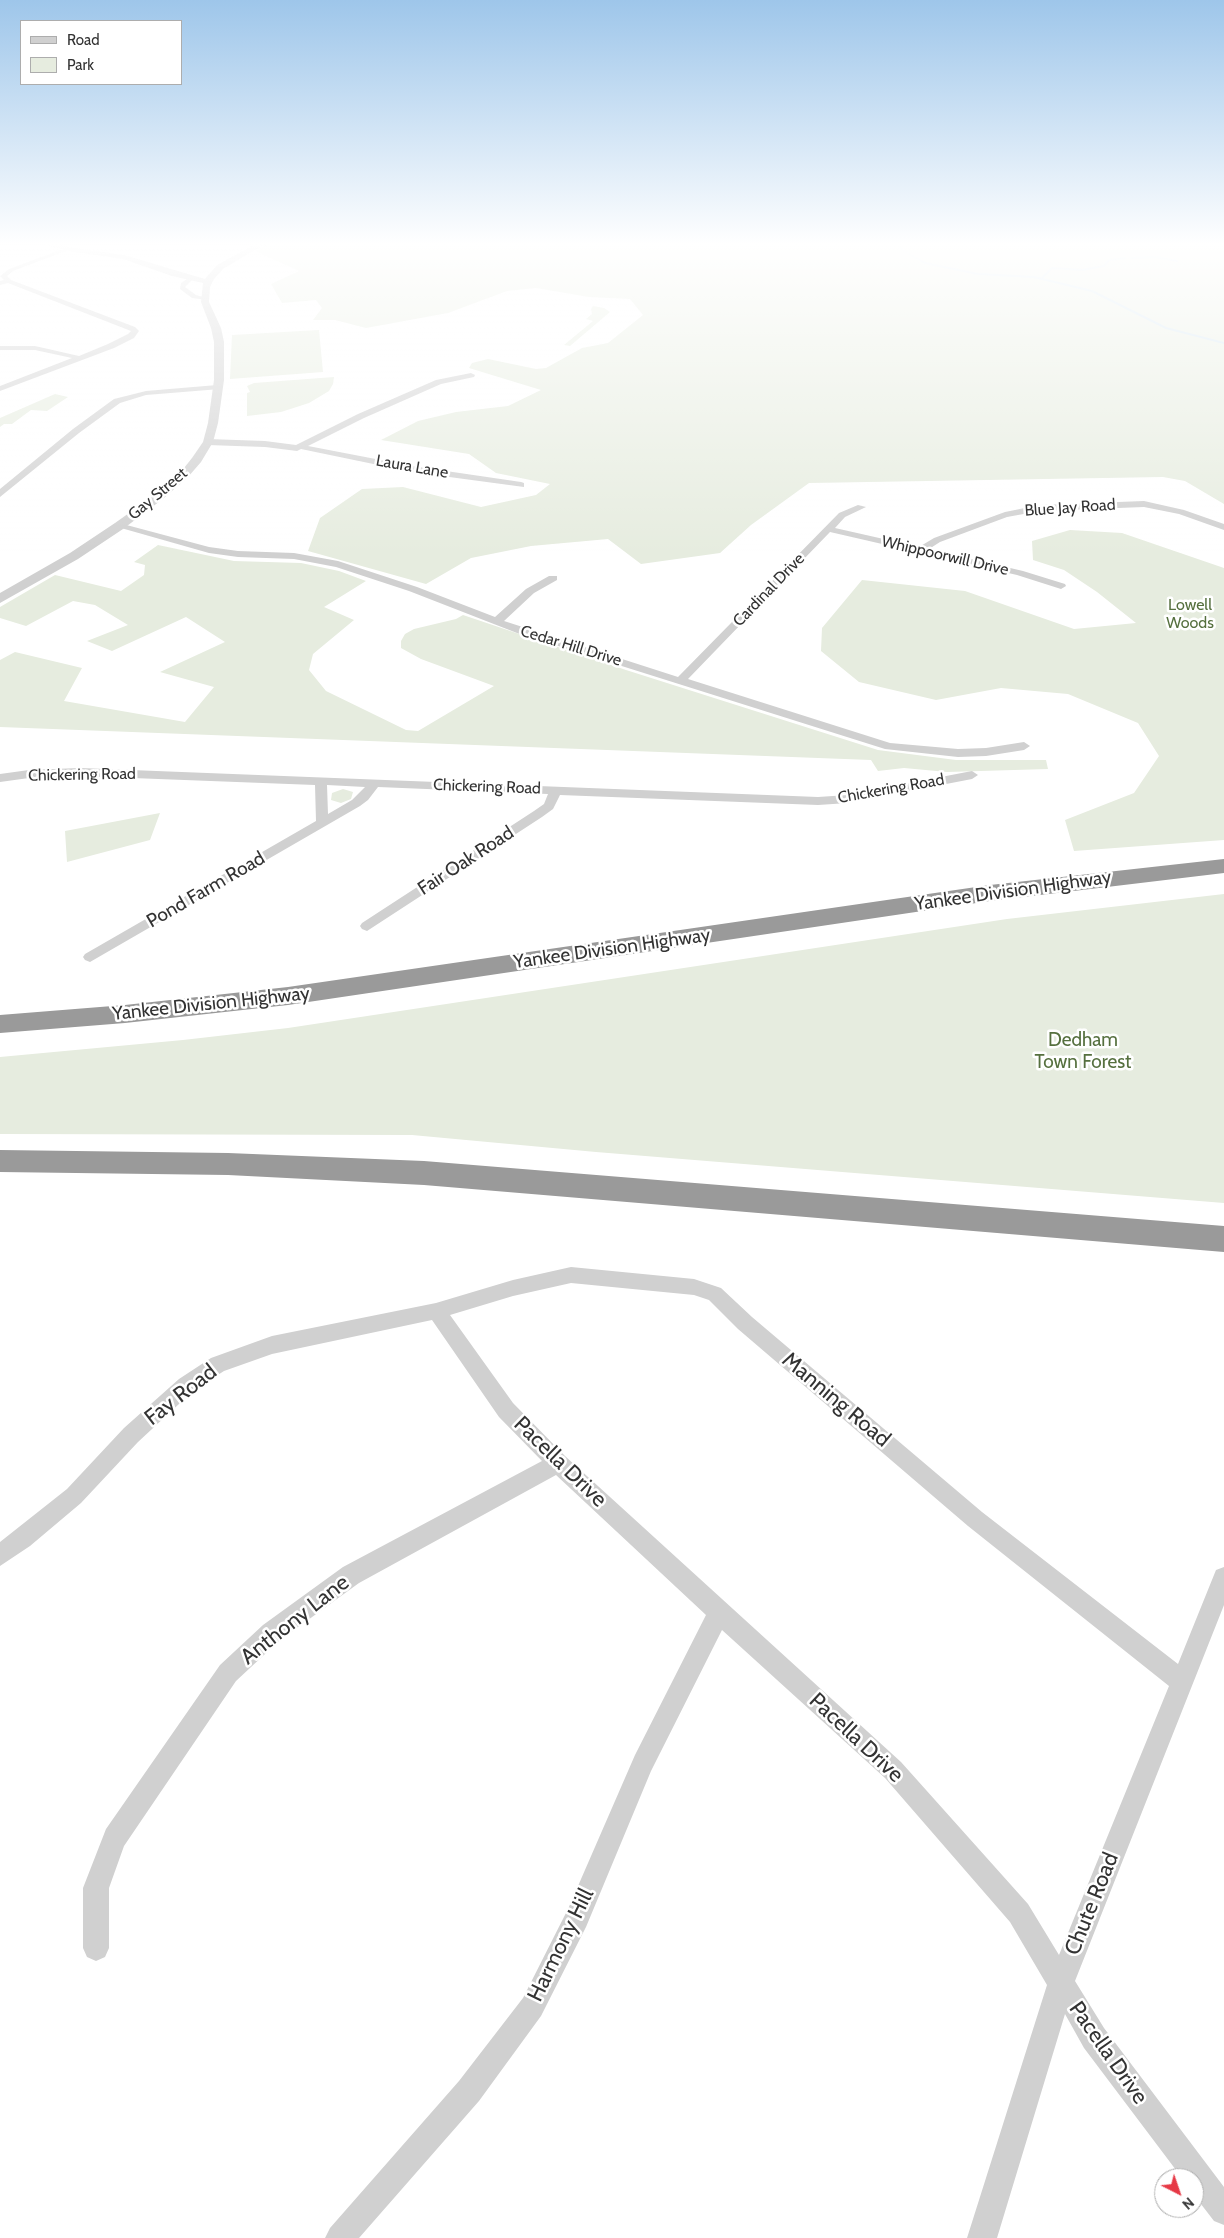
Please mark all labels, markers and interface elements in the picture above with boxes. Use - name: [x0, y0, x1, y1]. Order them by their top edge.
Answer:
- legend: [20, 20, 182, 85]
- text: Road: [67, 31, 100, 49]
- text: Park: [67, 56, 94, 74]
- street label: Laura Lane: [374, 451, 450, 483]
- street label: Gay Street: [125, 464, 191, 524]
- street label: Blue Jay Road: [1024, 495, 1116, 521]
- street label: Whippoorwill Drive: [880, 532, 1010, 580]
- street label: Cardinal Drive: [729, 549, 809, 631]
- park label: Lowell Woods: [1166, 595, 1214, 633]
- street label: Cedar Hill Drive: [518, 622, 624, 670]
- street label: Chickering Road: [28, 764, 136, 786]
- street label: Chickering Road: [836, 770, 946, 808]
- street label: Chickering Road: [433, 776, 541, 798]
- street label: Fair Oak Road: [414, 822, 518, 900]
- street label: Pond Farm Road: [143, 847, 269, 933]
- street label: Yankee Division Highway: [913, 866, 1113, 916]
- street label: Yankee Division Highway: [512, 924, 712, 974]
- street label: Yankee Division Highway: [111, 982, 311, 1026]
- park label: Dedham Town Forest: [1035, 1029, 1131, 1073]
- street label: Manning Road: [776, 1347, 896, 1453]
- street label: Fay Road: [140, 1359, 222, 1431]
- street label: Pacella Drive: [508, 1411, 612, 1513]
- street label: Anthony Lane: [236, 1569, 354, 1671]
- street label: Pacella Drive: [803, 1688, 909, 1788]
- street label: Chute Road: [1059, 1849, 1125, 1959]
- street label: Harmony Hill: [522, 1884, 600, 2006]
- street label: Pacella Drive: [1063, 1997, 1153, 2109]
- north arrow: [1154, 2168, 1204, 2218]
- text: N: [1179, 2194, 1198, 2214]

